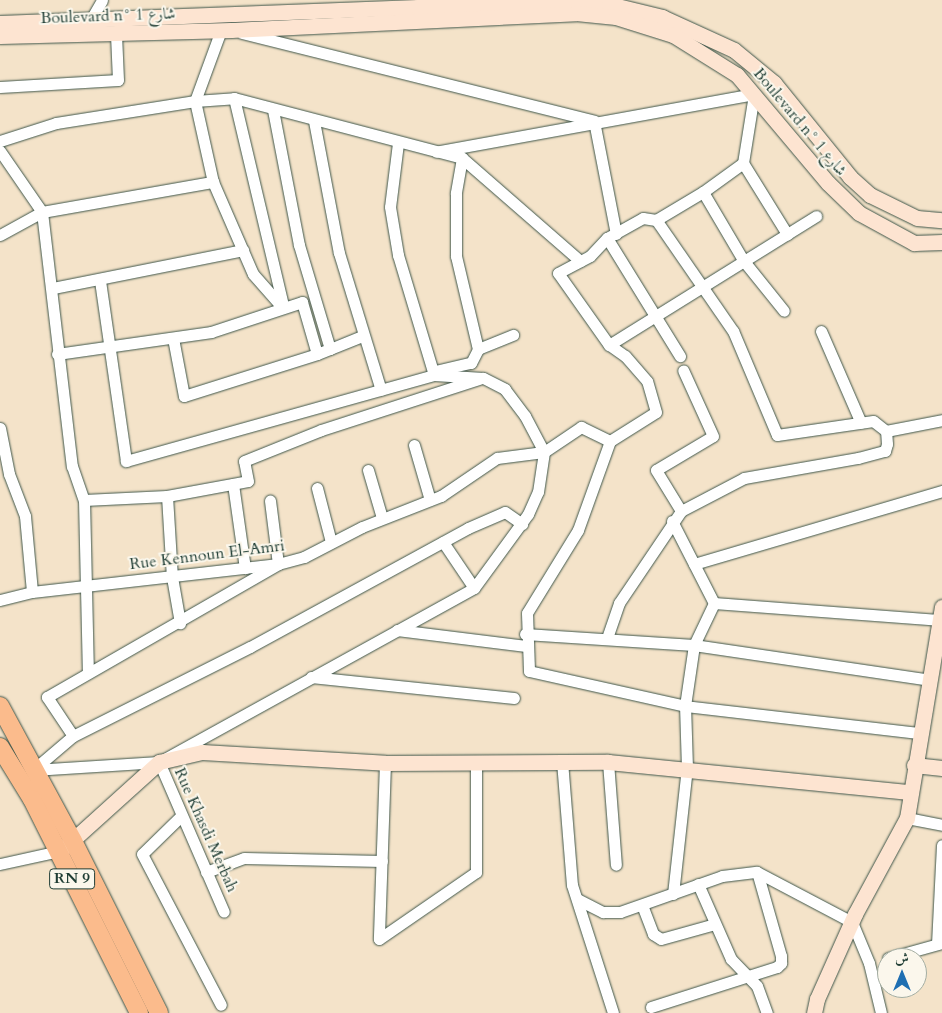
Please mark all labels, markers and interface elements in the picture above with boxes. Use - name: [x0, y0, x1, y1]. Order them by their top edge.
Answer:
- street label: Boulevard n° شارع 1: [40, 4, 176, 28]
- street label: Boulevard n° شارع 1: [749, 64, 851, 180]
- street label: Rue Kennoun El-Amri: [128, 536, 286, 574]
- street label: Rue Khasdi Merbah: [170, 765, 242, 895]
- road number: RN 9: [48, 866, 96, 892]
- north arrow: [877, 948, 927, 998]
- text: ش: [895, 949, 909, 968]

